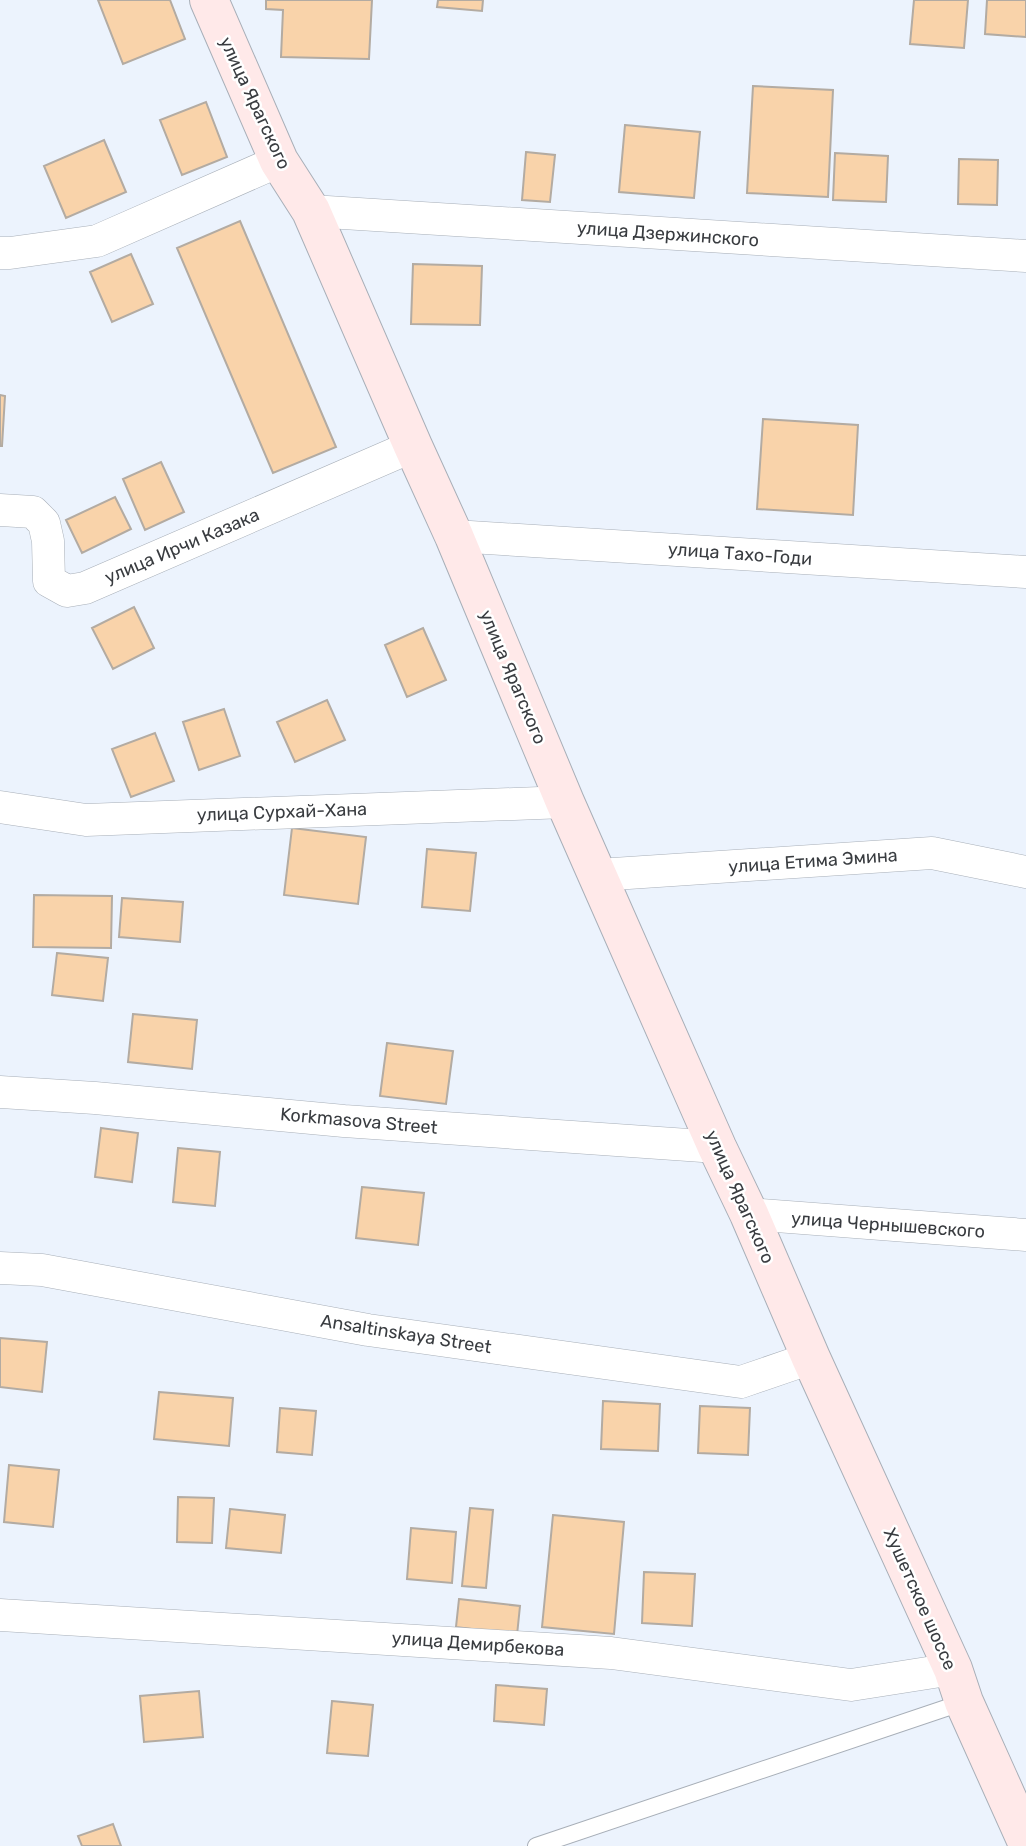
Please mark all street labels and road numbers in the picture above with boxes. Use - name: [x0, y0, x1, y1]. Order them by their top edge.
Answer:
- street label: улица Ярагского: [215, 33, 295, 173]
- street label: улица Дзержинского: [576, 217, 760, 251]
- street label: улица Ирчи Казака: [101, 503, 263, 589]
- street label: улица Тахо-Годи: [667, 538, 813, 570]
- street label: улица Ярагского: [475, 607, 551, 747]
- street label: улица Сурхай-Хана: [197, 798, 367, 826]
- street label: улица Етима Эмина: [728, 844, 898, 878]
- street label: Korkmasova Street: [279, 1103, 439, 1139]
- street label: улица Ярагского: [701, 1127, 779, 1267]
- street label: улица Чернышевского: [790, 1207, 986, 1243]
- street label: Ansaltinskaya Street: [319, 1310, 493, 1358]
- street label: Хушетское шоссе: [879, 1525, 961, 1673]
- street label: улица Демирбекова: [391, 1627, 565, 1661]

